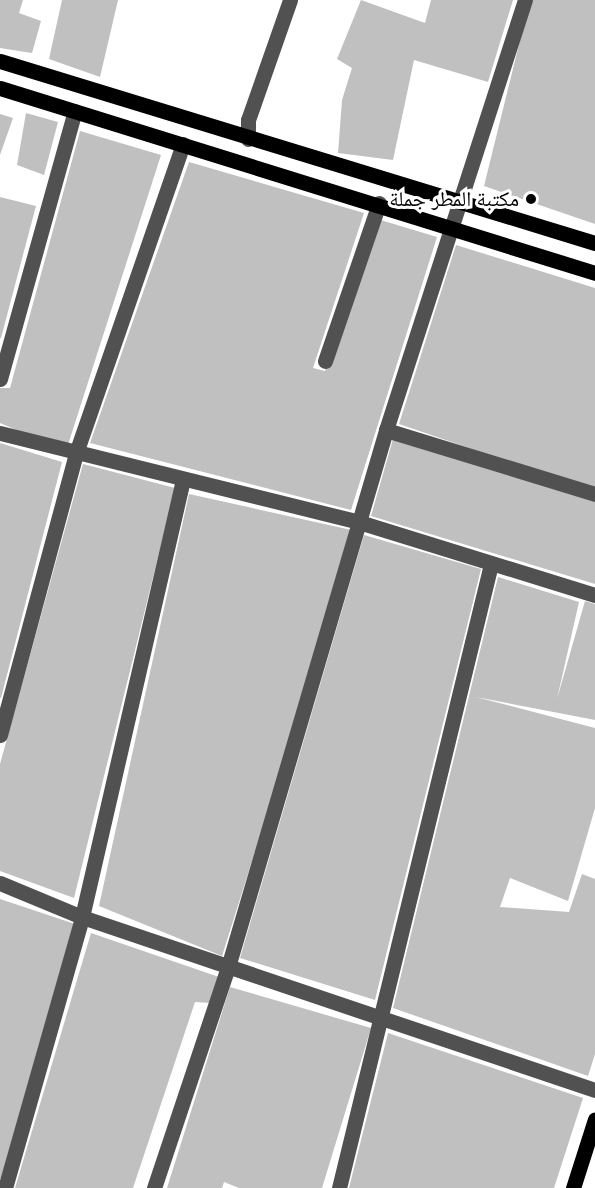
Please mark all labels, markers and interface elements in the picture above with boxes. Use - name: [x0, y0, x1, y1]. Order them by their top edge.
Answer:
- place label: مكتبة المطر جملة: [389, 186, 519, 212]
- marker: مكتبة المطر جملة: [524, 192, 538, 206]

